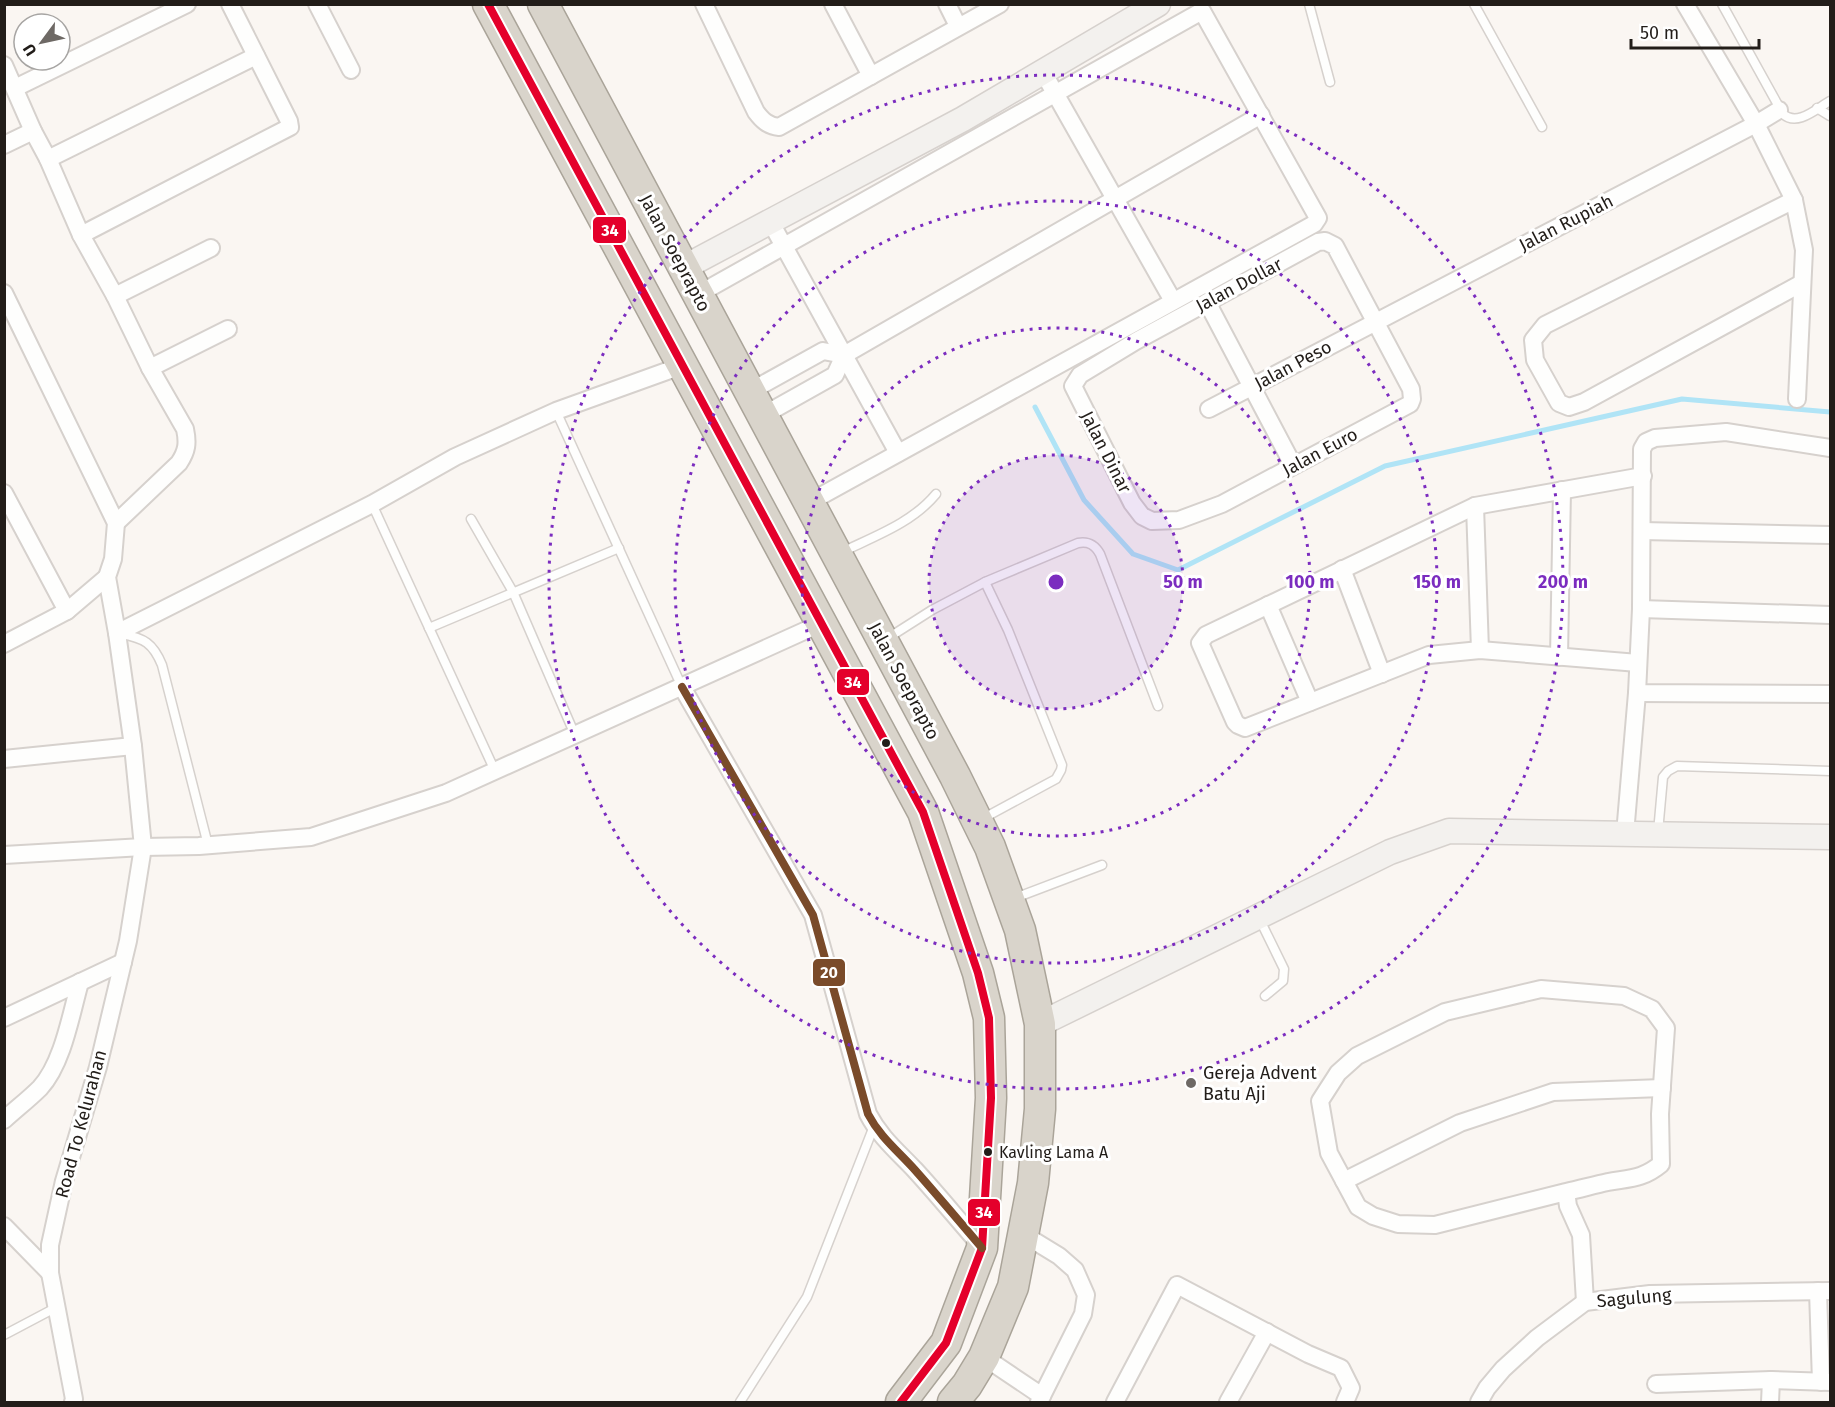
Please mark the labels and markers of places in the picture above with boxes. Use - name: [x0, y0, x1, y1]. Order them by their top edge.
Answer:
- centre of rings: [1046, 572, 1066, 592]
- unlabelled marker: [880, 737, 892, 749]
- place label: Gereja Advent Batu Aji: [1203, 1062, 1317, 1105]
- marker: Gereja Advent Batu Aji: [1184, 1076, 1198, 1090]
- place label: Kavling Lama A: [999, 1143, 1109, 1162]
- marker: Kavling Lama A: [982, 1146, 994, 1158]

